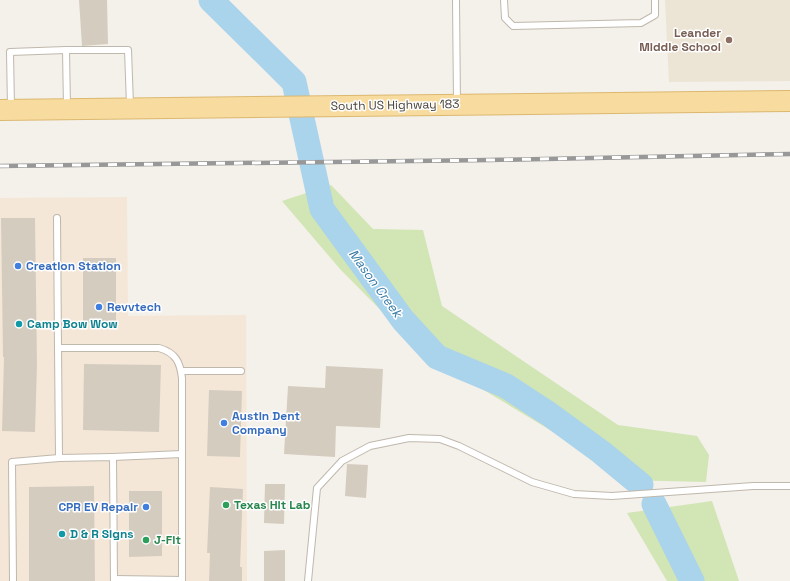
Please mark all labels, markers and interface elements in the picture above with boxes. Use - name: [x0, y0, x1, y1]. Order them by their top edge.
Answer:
- place label: Leander Middle School: [639, 25, 721, 55]
- marker: Leander Middle School: [724, 35, 734, 45]
- street label: South US Highway 183: [330, 96, 460, 114]
- water label: Mason Creek: [345, 246, 407, 322]
- place label: Creation Station: [26, 258, 121, 274]
- marker: Creation Station: [13, 261, 23, 271]
- place label: Revvtech: [107, 299, 161, 315]
- marker: Revvtech: [94, 302, 104, 312]
- place label: Camp Bow Wow: [27, 316, 118, 332]
- marker: Camp Bow Wow: [14, 319, 24, 329]
- place label: Austin Dent Company: [232, 408, 300, 438]
- marker: Austin Dent Company: [219, 418, 229, 428]
- place label: Texas Hit Lab: [234, 497, 311, 513]
- place label: CPR EV Repair: [58, 499, 138, 515]
- marker: Texas Hit Lab: [221, 500, 231, 510]
- marker: CPR EV Repair: [141, 502, 151, 512]
- place label: D & R Signs: [70, 526, 134, 542]
- marker: D & R Signs: [57, 529, 67, 539]
- place label: J-Fit: [154, 532, 181, 548]
- marker: J-Fit: [141, 535, 151, 545]

